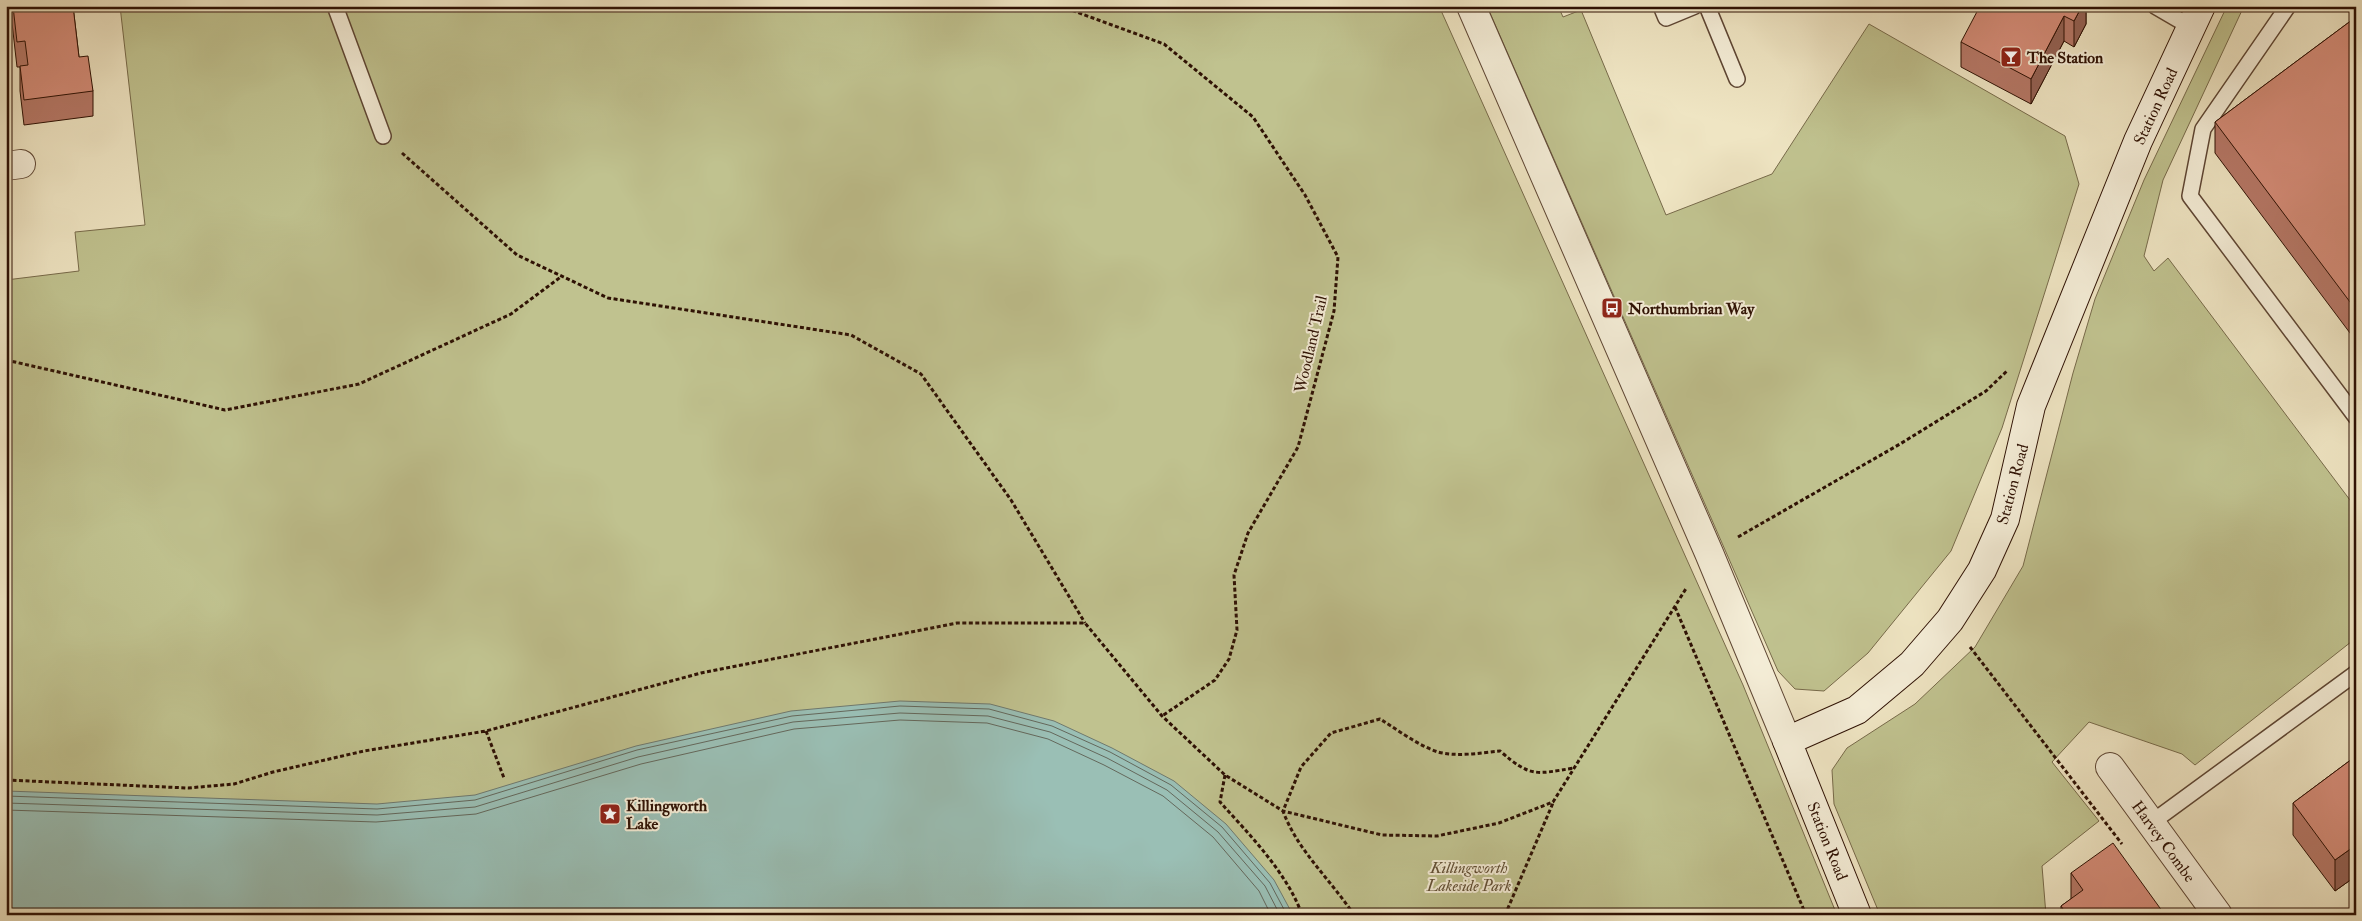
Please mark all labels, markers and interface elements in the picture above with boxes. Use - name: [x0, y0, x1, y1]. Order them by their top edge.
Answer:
- bar icon: The Station: [1999, 45, 2023, 69]
- place label: The Station: [2026, 48, 2104, 68]
- street label: Station Road: [2129, 65, 2183, 148]
- street label: Woodland Trail: [1290, 294, 1332, 396]
- bus stop icon: Northumbrian Way: [1600, 296, 1624, 320]
- place label: Northumbrian Way: [1627, 299, 1755, 320]
- street label: Station Road: [1993, 442, 2033, 527]
- place label: Killingworth Lake: [626, 796, 708, 834]
- street label: Harvey Combe: [2127, 797, 2200, 887]
- street label: Station Road: [1802, 799, 1852, 884]
- place icon: Killingworth Lake: [598, 802, 622, 826]
- park label: Killingworth Lakeside Park: [1426, 858, 1512, 896]

